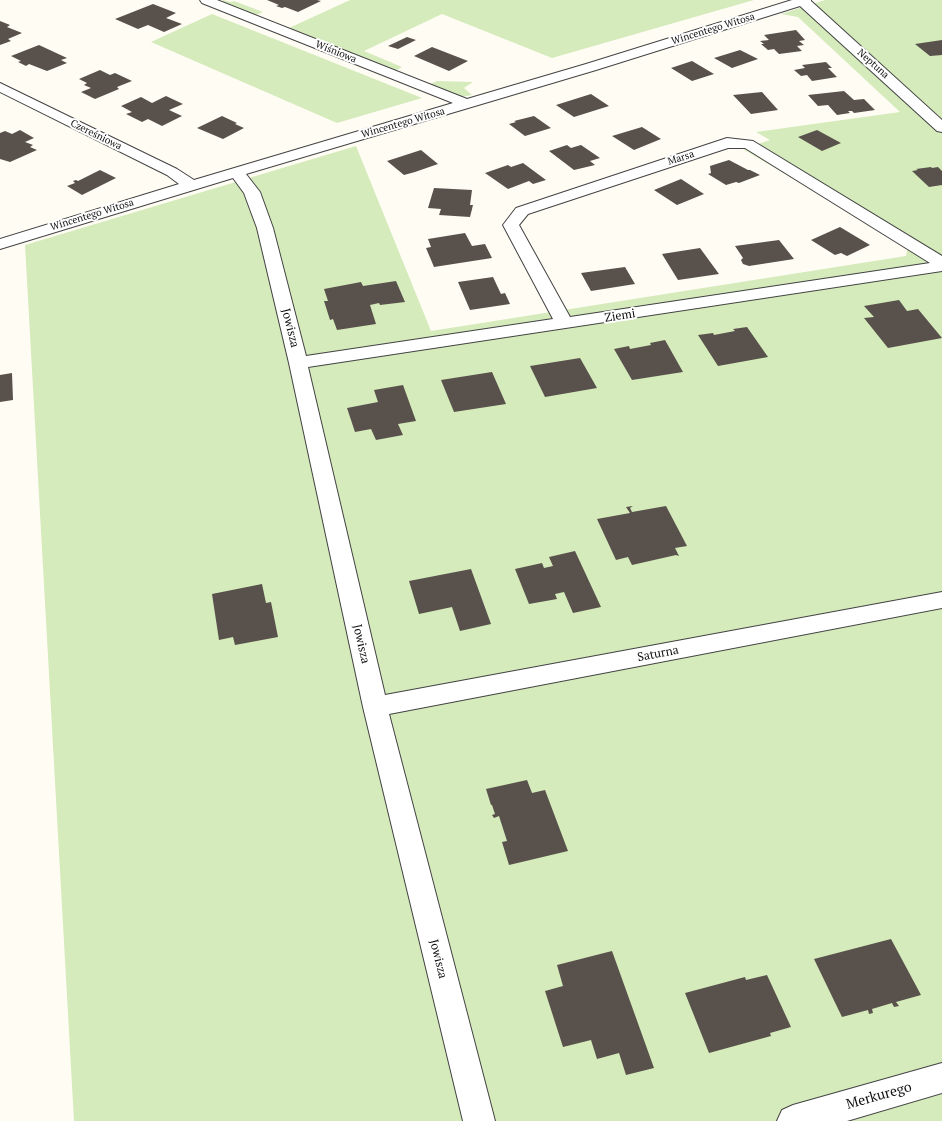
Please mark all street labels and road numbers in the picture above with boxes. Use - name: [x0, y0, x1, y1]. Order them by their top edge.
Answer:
- street label: Wincentego Witosa: [670, 11, 756, 47]
- street label: Wiśniowa: [314, 38, 358, 66]
- street label: Neptuna: [855, 47, 891, 81]
- street label: Wincentego Witosa: [360, 105, 446, 141]
- street label: Czereśniowa: [68, 117, 124, 153]
- street label: Marsa: [666, 148, 696, 168]
- street label: Wincentego Witosa: [49, 197, 135, 233]
- street label: Ziemi: [604, 306, 636, 326]
- street label: Jowisza: [278, 307, 302, 349]
- street label: Jowisza: [349, 623, 373, 665]
- street label: Saturna: [636, 643, 680, 665]
- street label: Jowisza: [426, 938, 450, 980]
- street label: Merkurego: [844, 1079, 914, 1113]

